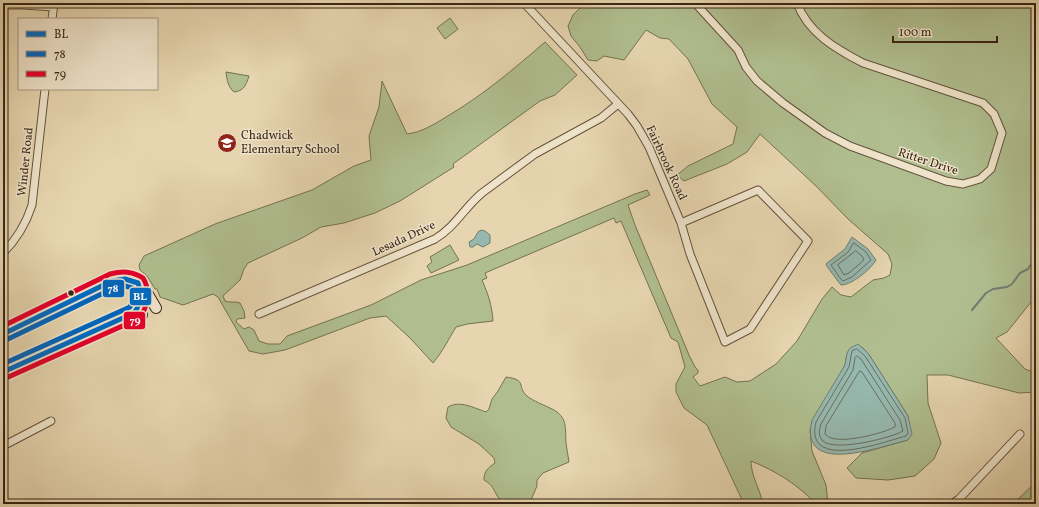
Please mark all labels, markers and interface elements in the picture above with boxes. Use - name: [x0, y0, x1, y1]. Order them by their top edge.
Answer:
- legend: [18, 18, 158, 90]
- scale bar: [893, 18, 997, 44]
- text: 100 m: [899, 25, 932, 41]
- text: BL: [54, 27, 68, 43]
- text: 78: [54, 47, 66, 63]
- text: 79: [54, 67, 66, 83]
- street label: Fairbrook Road: [642, 123, 690, 203]
- street label: Winder Road: [14, 126, 38, 197]
- place label: Chadwick Elementary School: [241, 128, 340, 158]
- school or university icon: Chadwick Elementary School: [216, 132, 238, 154]
- street label: Ritter Drive: [896, 145, 960, 179]
- street label: Lesada Drive: [370, 217, 438, 261]
- line badge: 78: [102, 279, 125, 298]
- text: 78: [107, 282, 119, 297]
- line badge: BL: [129, 287, 152, 306]
- unlabelled marker: [66, 288, 76, 298]
- text: BL: [133, 290, 147, 305]
- line badge: 79: [123, 311, 146, 330]
- text: 79: [129, 314, 141, 329]

